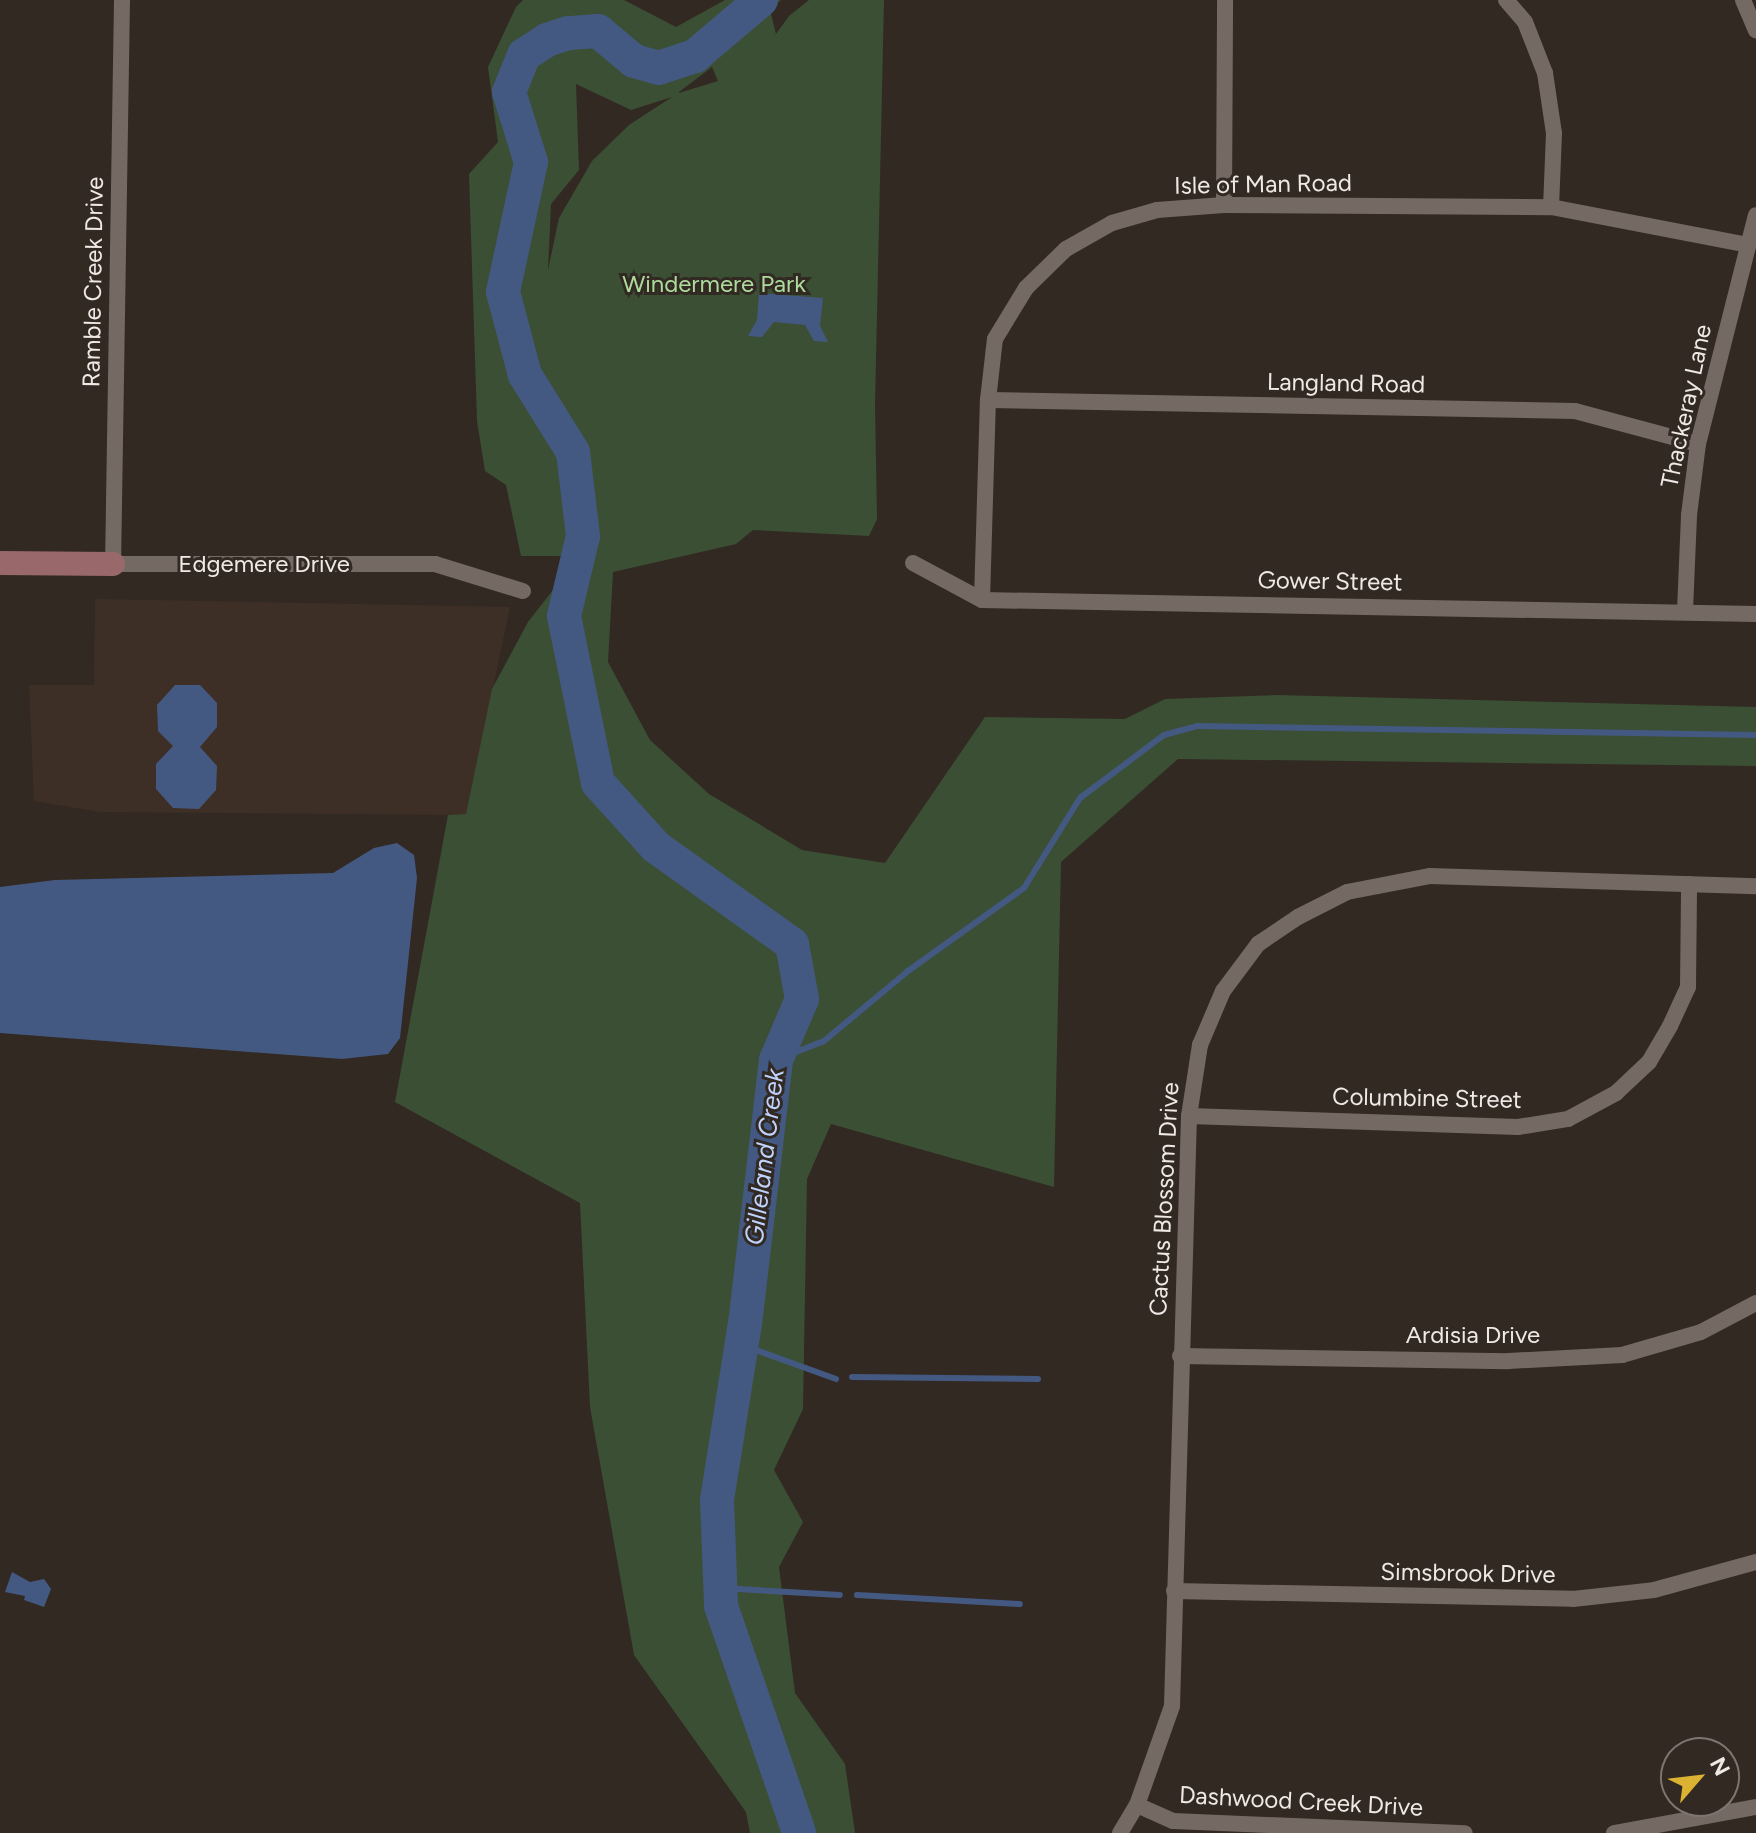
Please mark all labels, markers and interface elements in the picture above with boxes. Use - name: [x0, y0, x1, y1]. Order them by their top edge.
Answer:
- street label: Isle of Man Road: [1174, 168, 1352, 200]
- street label: Ramble Creek Drive: [77, 176, 109, 388]
- park label: Windermere Park: [622, 270, 806, 298]
- street label: Thackeray Lane: [1655, 322, 1717, 490]
- street label: Langland Road: [1267, 367, 1425, 399]
- street label: Edgemere Drive: [178, 550, 350, 578]
- street label: Gower Street: [1257, 565, 1403, 597]
- water label: Gilleland Creek: [739, 1067, 791, 1247]
- street label: Cactus Blossom Drive: [1143, 1081, 1185, 1317]
- street label: Columbine Street: [1332, 1082, 1522, 1114]
- street label: Ardisia Drive: [1406, 1321, 1540, 1349]
- street label: Simsbrook Drive: [1380, 1557, 1556, 1589]
- north arrow: [1660, 1737, 1740, 1817]
- text: N: [1704, 1753, 1736, 1780]
- street label: Dashwood Creek Drive: [1178, 1780, 1424, 1822]

